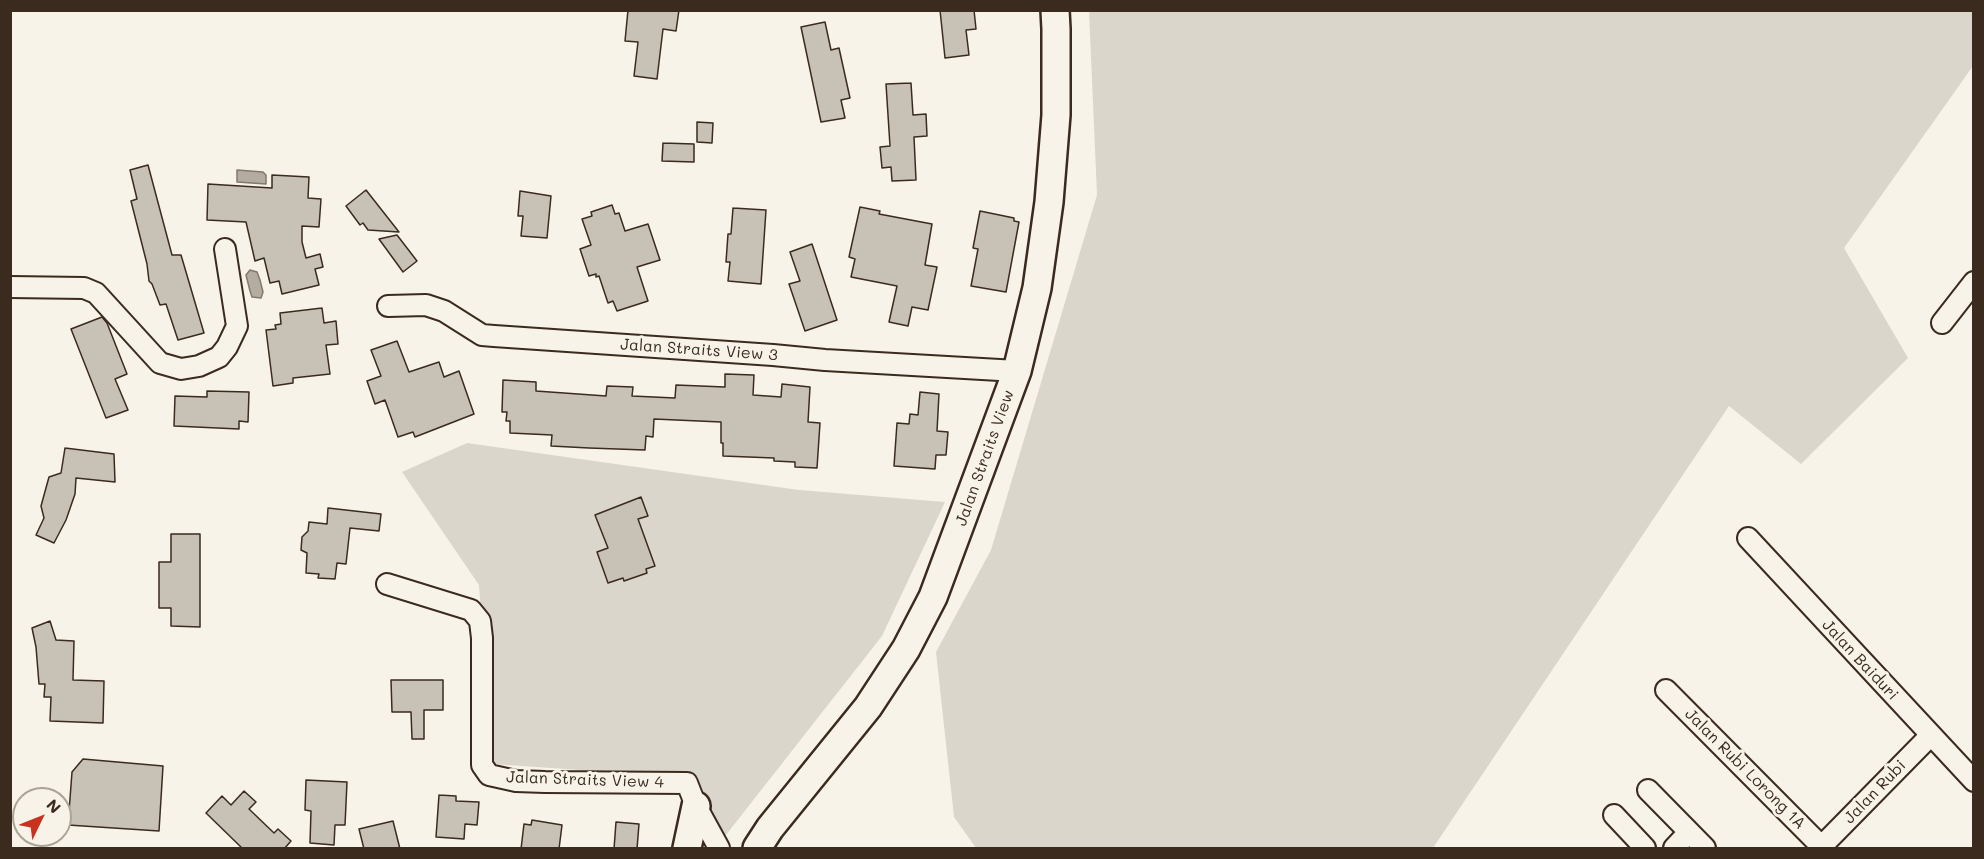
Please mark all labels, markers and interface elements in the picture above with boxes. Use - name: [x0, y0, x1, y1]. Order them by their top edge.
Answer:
- street label: Jalan Straits View 3: [620, 335, 778, 365]
- street label: Jalan Straits View: [952, 387, 1018, 529]
- street label: Jalan Baiduri: [1818, 616, 1902, 704]
- street label: Jalan Rubi Lorong 1A: [1681, 705, 1809, 833]
- street label: Jalan Rubi: [1840, 756, 1910, 828]
- street label: Jalan Straits View 4: [506, 768, 664, 792]
- north arrow: [12, 787, 72, 847]
- text: N: [42, 794, 66, 817]

